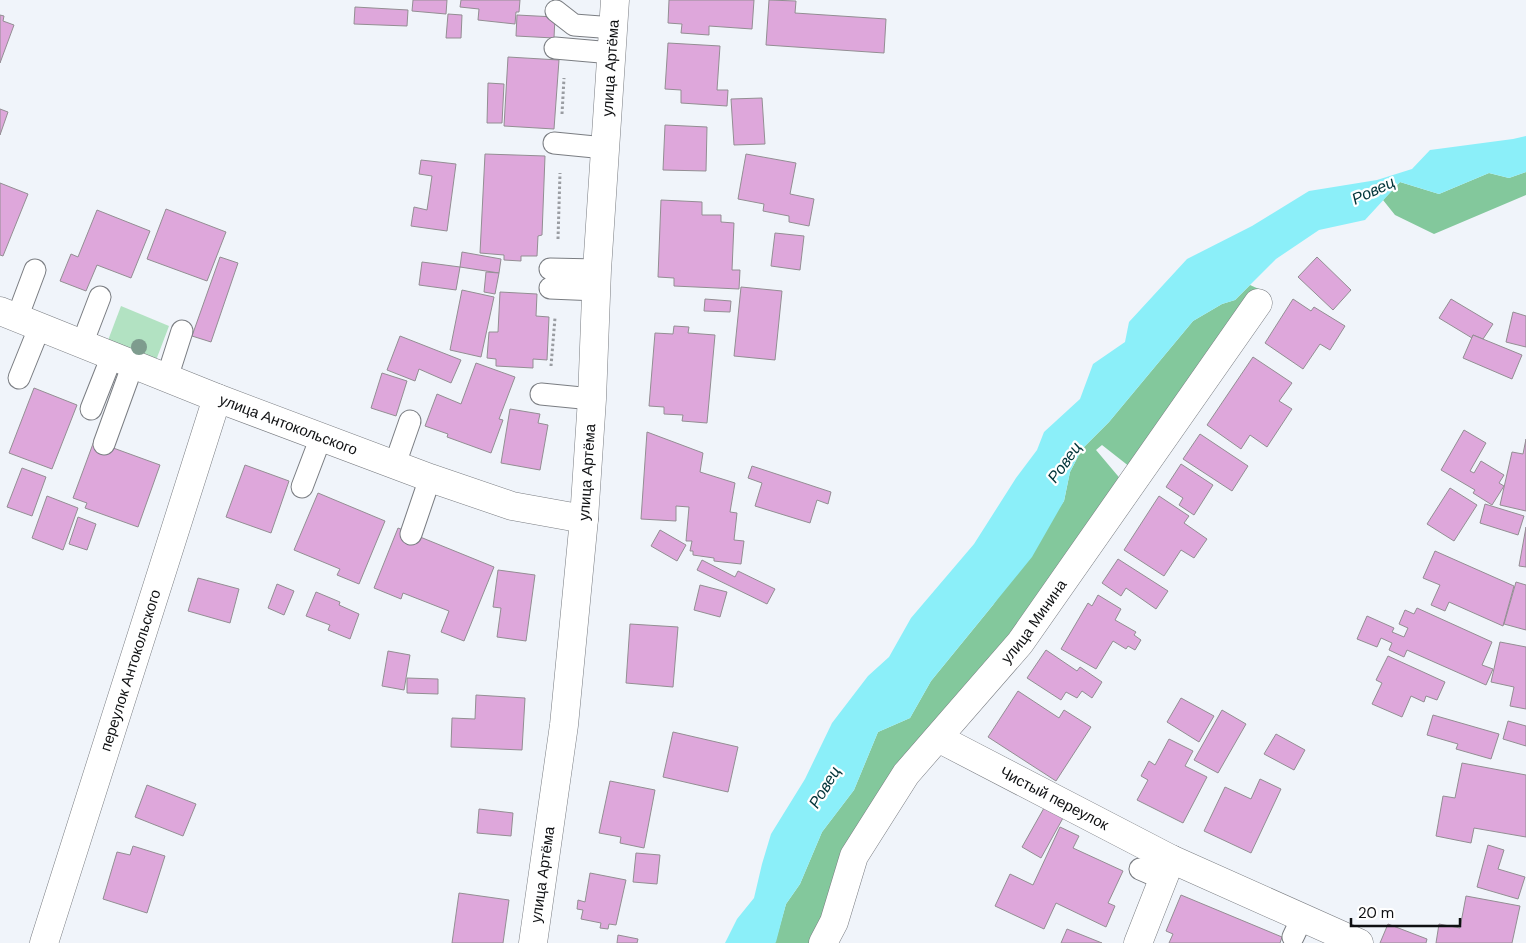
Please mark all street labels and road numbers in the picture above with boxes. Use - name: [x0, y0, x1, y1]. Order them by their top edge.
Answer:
- street label: улица Артёма: [597, 18, 624, 117]
- street label: улица Антокольского: [216, 390, 360, 460]
- street label: улица Артёма: [574, 422, 600, 521]
- street label: улица Минина: [997, 575, 1072, 668]
- street label: переулок Антокольского: [95, 587, 166, 754]
- street label: Чистый переулок: [996, 762, 1112, 835]
- street label: улица Артёма: [526, 825, 560, 924]

